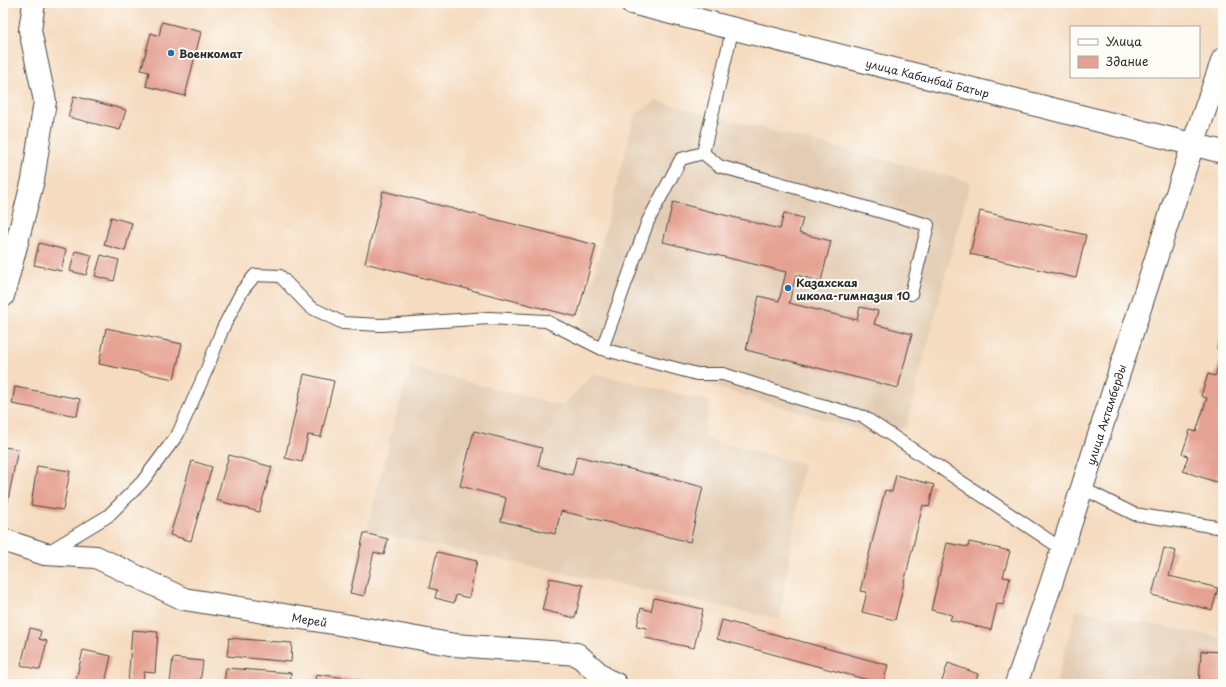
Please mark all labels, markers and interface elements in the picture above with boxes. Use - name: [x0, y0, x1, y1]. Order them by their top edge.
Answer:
- legend: [1070, 26, 1200, 78]
- text: Улица: [1106, 32, 1142, 50]
- place label: Военкомат: [179, 45, 243, 62]
- marker: Военкомат: [166, 48, 176, 58]
- text: Здание: [1106, 52, 1148, 70]
- street label: улица Кабанбай Батыр: [864, 54, 991, 101]
- place label: Казахская школа-гимназия 10: [796, 274, 910, 304]
- marker: Казахская школа-гимназия 10: [783, 283, 793, 293]
- street label: улица Актамберды: [1081, 362, 1130, 467]
- street label: Мерей: [291, 608, 328, 630]

